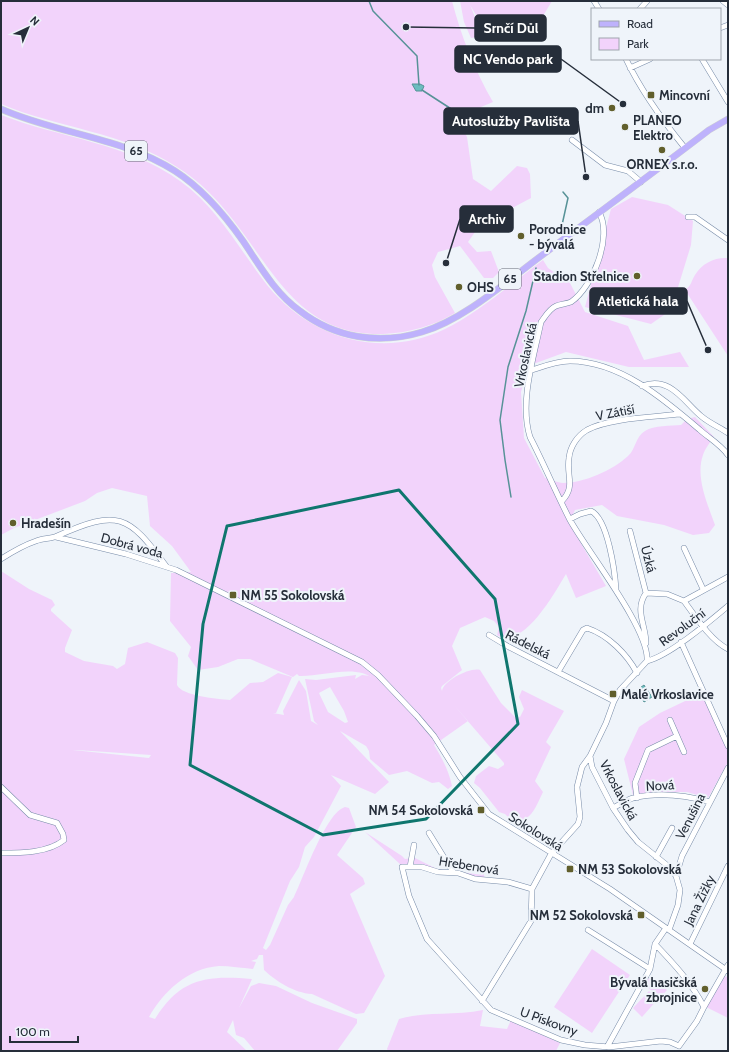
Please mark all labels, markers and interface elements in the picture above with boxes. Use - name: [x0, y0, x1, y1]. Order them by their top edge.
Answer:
- north arrow: [8, 8, 48, 48]
- legend: [591, 8, 721, 60]
- text: N: [27, 13, 43, 29]
- callout: Srnčí Důl: [475, 15, 546, 41]
- text: Road: [627, 16, 653, 31]
- text: Srnčí Důl: [484, 19, 539, 37]
- text: Park: [627, 36, 649, 51]
- callout: NC Vendo park: [455, 46, 561, 72]
- text: NC Vendo park: [463, 50, 553, 68]
- place label: Mincovní: [659, 87, 710, 103]
- marker: Mincovní: [646, 90, 656, 100]
- place label: dm: [585, 100, 604, 116]
- marker: dm: [607, 103, 617, 113]
- callout: Autoslužby Pavlišta: [444, 108, 578, 134]
- text: Autoslužby Pavlišta: [452, 112, 570, 130]
- place label: PLANEO Elektro: [633, 112, 682, 143]
- marker: PLANEO Elektro: [620, 122, 630, 132]
- road number: 65: [125, 141, 147, 161]
- marker: ORNEX s.r.o.: [657, 145, 667, 155]
- place label: ORNEX s.r.o.: [626, 156, 698, 172]
- callout: Archiv: [460, 206, 513, 232]
- text: Archiv: [468, 210, 506, 228]
- place label: Porodnice - bývalá: [529, 221, 586, 252]
- marker: Porodnice - bývalá: [516, 231, 526, 241]
- place label: Stadion Střelnice: [534, 268, 629, 284]
- road number: 65: [499, 269, 521, 289]
- marker: Stadion Střelnice: [632, 271, 642, 281]
- place label: OHS: [467, 279, 494, 295]
- marker: OHS: [454, 282, 464, 292]
- callout: Atletická hala: [590, 288, 687, 314]
- text: Atletická hala: [598, 292, 678, 310]
- street label: Vrkoslavická: [510, 320, 540, 389]
- street label: V Zátiší: [594, 400, 636, 424]
- place label: Hradešín: [21, 515, 71, 531]
- marker: Hradešín: [8, 518, 18, 528]
- street label: Dobrá voda: [99, 529, 166, 561]
- street label: Úzká: [638, 543, 661, 575]
- place label: NM 55 Sokolovská: [241, 587, 345, 603]
- marker: NM 55 Sokolovská: [228, 590, 238, 600]
- street label: Revoluční: [656, 605, 709, 649]
- street label: Rádelská: [503, 626, 554, 662]
- place label: Malé Vrkoslavice: [621, 686, 714, 702]
- marker: Malé Vrkoslavice: [608, 689, 618, 699]
- street label: Vrkoslavická: [596, 757, 642, 823]
- street label: Nová: [645, 776, 675, 794]
- street label: Venušina: [672, 790, 709, 842]
- place label: NM 54 Sokolovská: [368, 802, 474, 818]
- marker: NM 54 Sokolovská: [476, 805, 486, 815]
- street label: Sokolovská: [506, 808, 567, 854]
- street label: Hřebenová: [438, 852, 501, 878]
- place label: NM 53 Sokolovská: [578, 861, 682, 877]
- marker: NM 53 Sokolovská: [565, 864, 575, 874]
- street label: Jana Žižky: [679, 871, 718, 929]
- place label: NM 52 Sokolovská: [530, 907, 634, 923]
- marker: NM 52 Sokolovská: [636, 910, 646, 920]
- place label: Bývalá hasičská zbrojnice: [610, 974, 698, 1005]
- marker: Bývalá hasičská zbrojnice: [700, 984, 710, 994]
- street label: U Pískovny: [518, 1003, 581, 1039]
- scale bar: [10, 1018, 78, 1044]
- text: 100 m: [16, 1024, 50, 1039]

